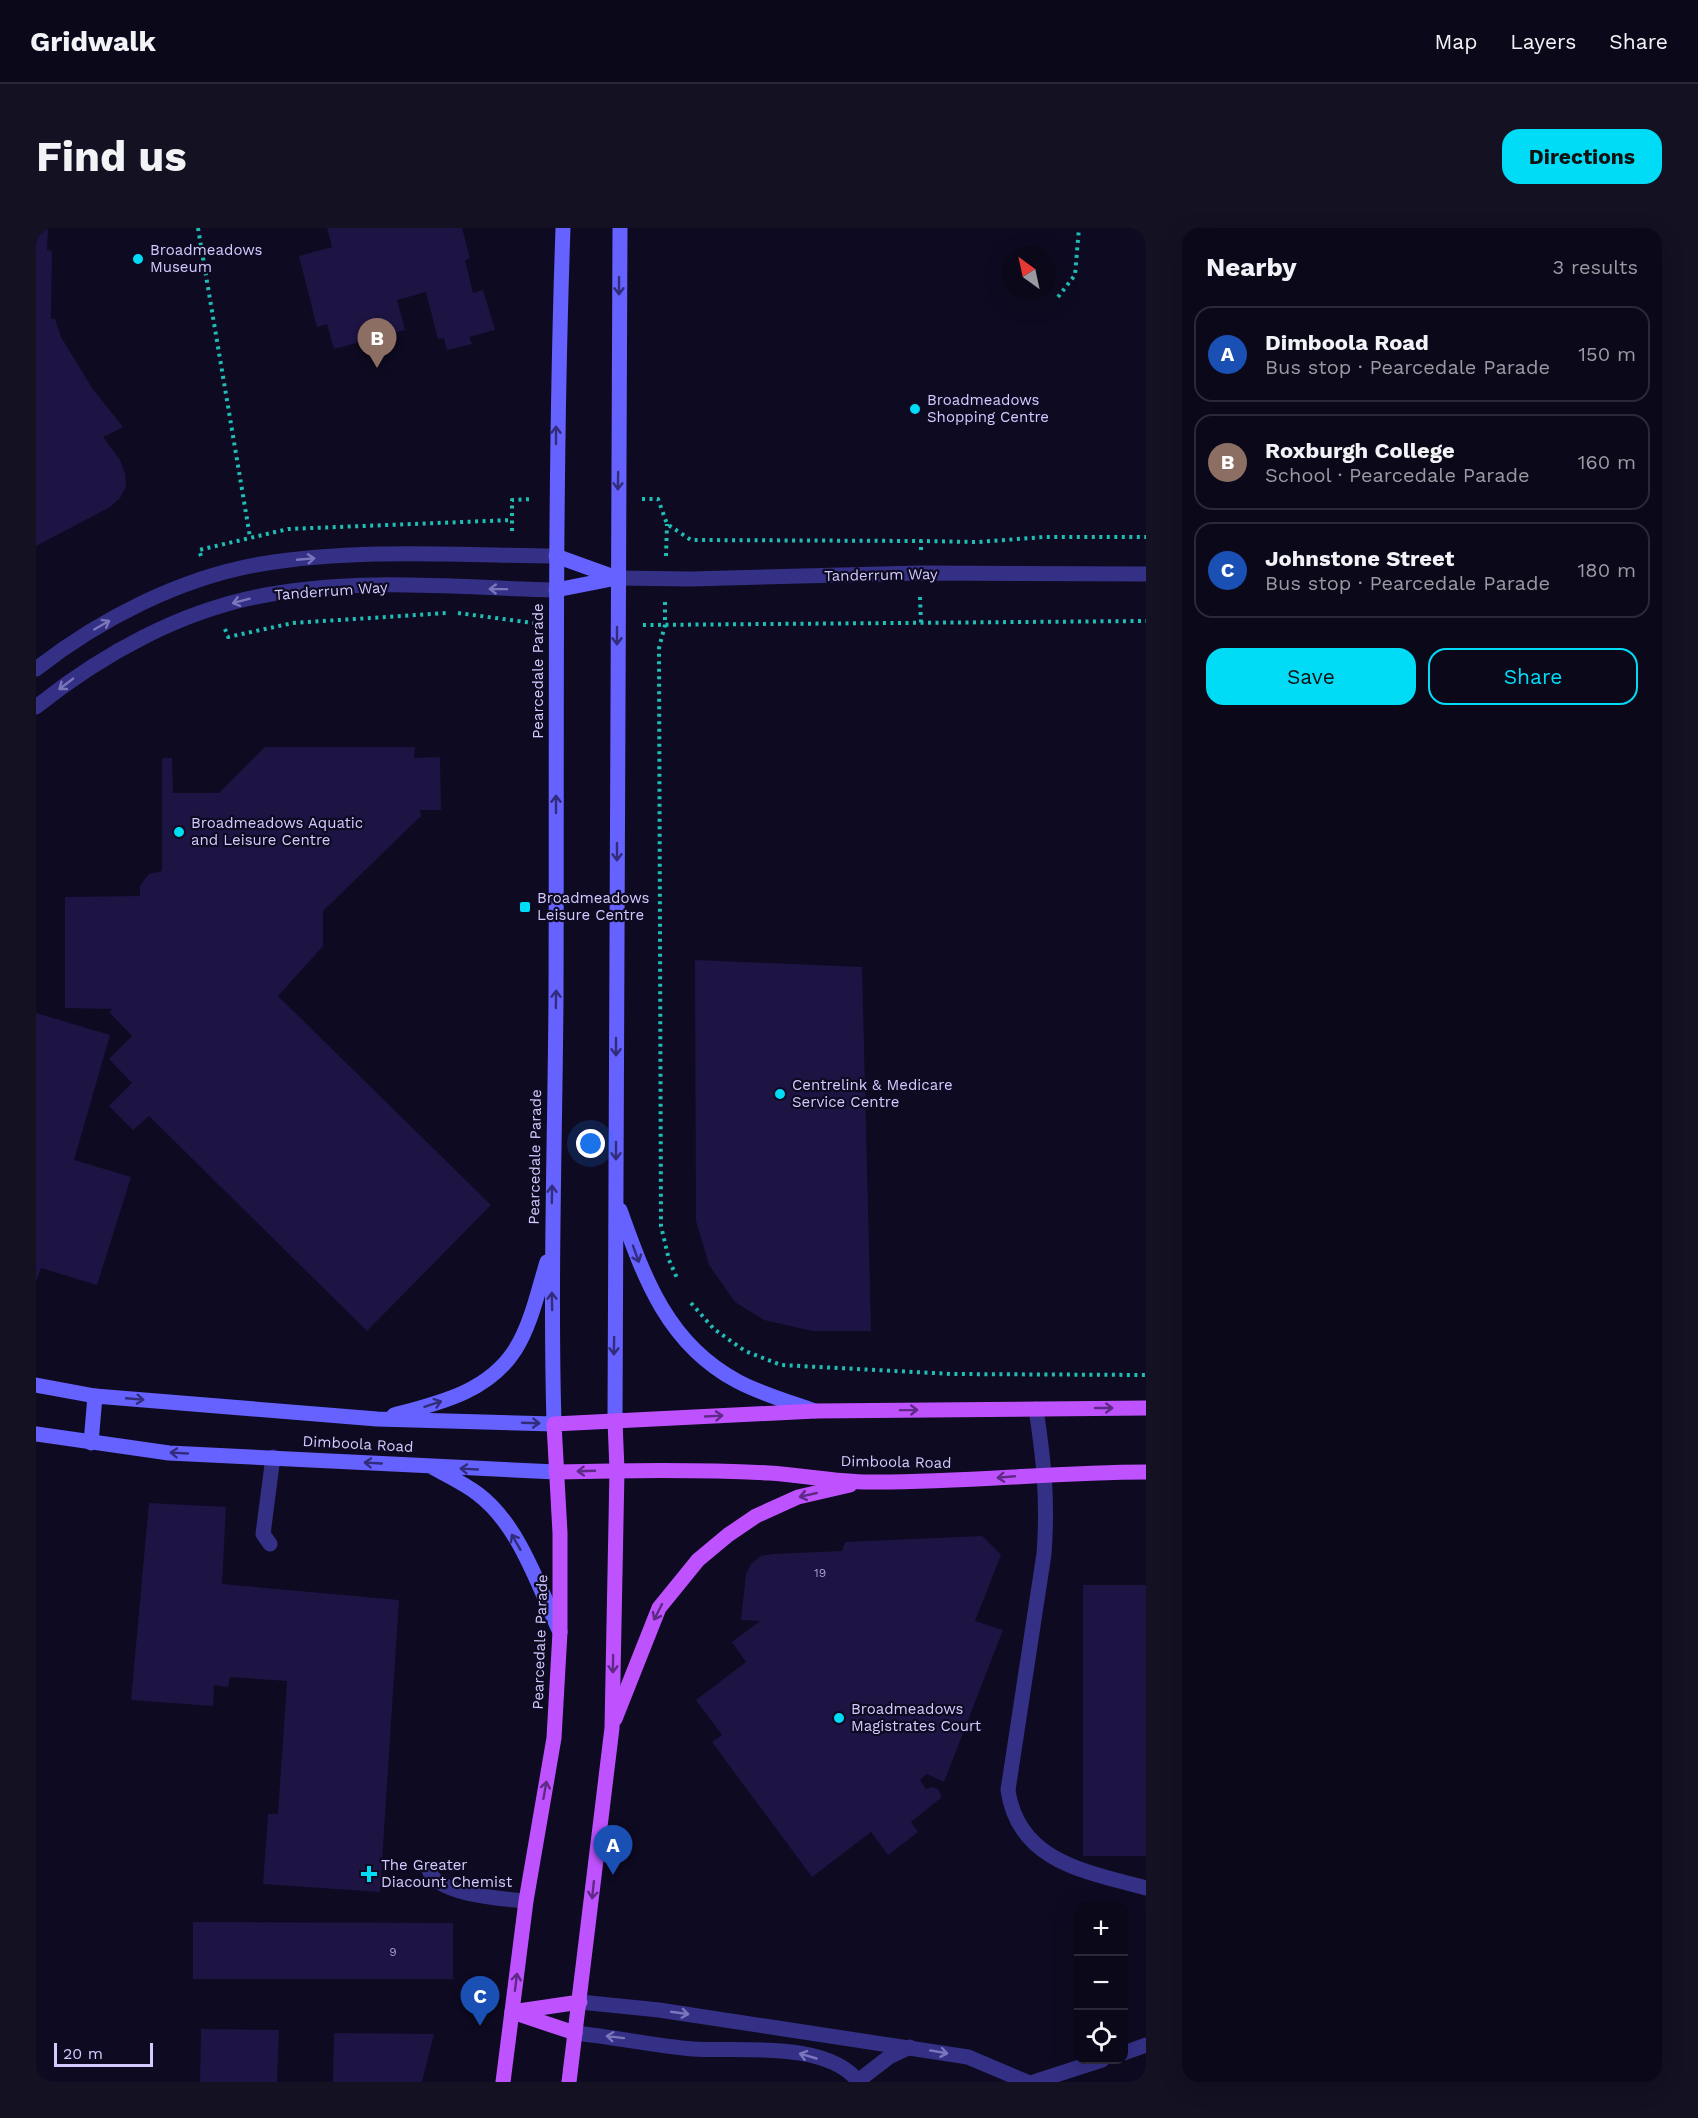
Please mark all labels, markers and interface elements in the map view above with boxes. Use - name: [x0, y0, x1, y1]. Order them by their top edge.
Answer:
- text: Gridwalk: [30, 25, 156, 58]
- text: Map: [1434, 29, 1477, 54]
- text: Layers: [1510, 29, 1576, 54]
- text: Share: [1609, 29, 1668, 54]
- button: Directions: [1502, 129, 1662, 184]
- text: Find us: [36, 132, 187, 181]
- place label: Broadmeadows Museum: [150, 241, 263, 276]
- north arrow: [1002, 246, 1056, 300]
- marker: Broadmeadows Museum: [131, 252, 145, 266]
- text: Nearby: [1206, 252, 1297, 282]
- text: 3 results: [1553, 255, 1638, 279]
- one-way arrow: [613, 276, 625, 296]
- pin: B: [358, 318, 396, 368]
- text: Dimboola Road: [1265, 330, 1429, 355]
- text: A: [1221, 342, 1234, 366]
- text: 150 m: [1578, 342, 1636, 366]
- text: Bus stop · Pearcedale Parade: [1265, 355, 1550, 379]
- place label: Broadmeadows Shopping Centre: [927, 391, 1049, 426]
- marker: Broadmeadows Shopping Centre: [908, 402, 922, 416]
- one-way arrow: [550, 425, 562, 445]
- text: Roxburgh College: [1265, 438, 1455, 463]
- text: B: [1221, 450, 1234, 474]
- text: 160 m: [1578, 450, 1636, 474]
- text: School · Pearcedale Parade: [1265, 463, 1530, 487]
- one-way arrow: [612, 471, 624, 491]
- text: Johnstone Street: [1265, 546, 1454, 571]
- one-way arrow: [296, 553, 315, 564]
- text: C: [1221, 558, 1234, 582]
- text: 180 m: [1578, 558, 1636, 582]
- street label: Tanderrum Way: [824, 565, 938, 585]
- text: Bus stop · Pearcedale Parade: [1265, 571, 1550, 595]
- street label: Tanderrum Way: [274, 578, 389, 604]
- one-way arrow: [488, 583, 508, 594]
- one-way arrow: [232, 596, 251, 608]
- street label: Pearcedale Parade: [529, 603, 547, 739]
- one-way arrow: [93, 619, 110, 631]
- one-way arrow: [611, 626, 623, 646]
- button: Save: [1206, 648, 1416, 705]
- button: Share: [1428, 648, 1638, 705]
- one-way arrow: [58, 678, 74, 691]
- one-way arrow: [550, 794, 562, 814]
- place label: Broadmeadows Aquatic and Leisure Centre: [191, 814, 363, 849]
- marker: Broadmeadows Aquatic and Leisure Centre: [172, 825, 186, 839]
- one-way arrow: [611, 842, 623, 862]
- place label: Broadmeadows Leisure Centre: [537, 889, 650, 924]
- marker: Broadmeadows Leisure Centre: [518, 900, 532, 914]
- one-way arrow: [550, 989, 562, 1009]
- one-way arrow: [610, 1037, 622, 1057]
- place label: Centrelink & Medicare Service Centre: [792, 1076, 953, 1111]
- marker: Centrelink & Medicare Service Centre: [773, 1087, 787, 1101]
- street label: Pearcedale Parade: [525, 1089, 545, 1225]
- your location: [576, 1129, 605, 1158]
- one-way arrow: [610, 1141, 622, 1161]
- one-way arrow: [546, 1184, 558, 1204]
- one-way arrow: [631, 1244, 642, 1263]
- one-way arrow: [546, 1291, 557, 1311]
- one-way arrow: [609, 1336, 620, 1356]
- one-way arrow: [125, 1394, 145, 1405]
- one-way arrow: [423, 1398, 442, 1409]
- one-way arrow: [1093, 1402, 1113, 1414]
- one-way arrow: [898, 1404, 918, 1416]
- one-way arrow: [703, 1411, 723, 1422]
- one-way arrow: [520, 1417, 540, 1429]
- street label: Dimboola Road: [302, 1432, 414, 1456]
- one-way arrow: [169, 1448, 189, 1459]
- street label: Dimboola Road: [840, 1452, 952, 1472]
- one-way arrow: [364, 1458, 384, 1469]
- one-way arrow: [460, 1463, 480, 1474]
- one-way arrow: [577, 1466, 597, 1477]
- one-way arrow: [996, 1472, 1016, 1483]
- one-way arrow: [799, 1489, 818, 1501]
- one-way arrow: [510, 1533, 521, 1551]
- house number: 19: [814, 1566, 826, 1580]
- street label: Pearcedale Parade: [529, 1574, 551, 1710]
- one-way arrow: [652, 1603, 664, 1621]
- one-way arrow: [607, 1653, 619, 1673]
- place label: Broadmeadows Magistrates Court: [851, 1700, 982, 1735]
- marker: Broadmeadows Magistrates Court: [832, 1711, 846, 1725]
- one-way arrow: [540, 1780, 551, 1800]
- pin: A: [594, 1826, 632, 1875]
- place label: The Greater Diacount Chemist: [381, 1856, 513, 1891]
- marker: The Greater Diacount Chemist: [362, 1867, 376, 1881]
- one-way arrow: [588, 1880, 599, 1900]
- map controls: [1074, 1902, 1128, 2064]
- button: +: [1074, 1902, 1128, 1956]
- house number: 9: [389, 1945, 397, 1959]
- button: −: [1074, 1956, 1128, 2010]
- one-way arrow: [510, 1973, 521, 1993]
- pin: C: [460, 1976, 500, 2026]
- one-way arrow: [669, 2007, 689, 2018]
- button: locate: [1074, 2010, 1128, 2064]
- one-way arrow: [605, 2032, 625, 2043]
- scale bar: [54, 2040, 153, 2068]
- text: 20 m: [63, 2044, 103, 2063]
- one-way arrow: [929, 2046, 948, 2057]
- one-way arrow: [799, 2049, 818, 2061]

